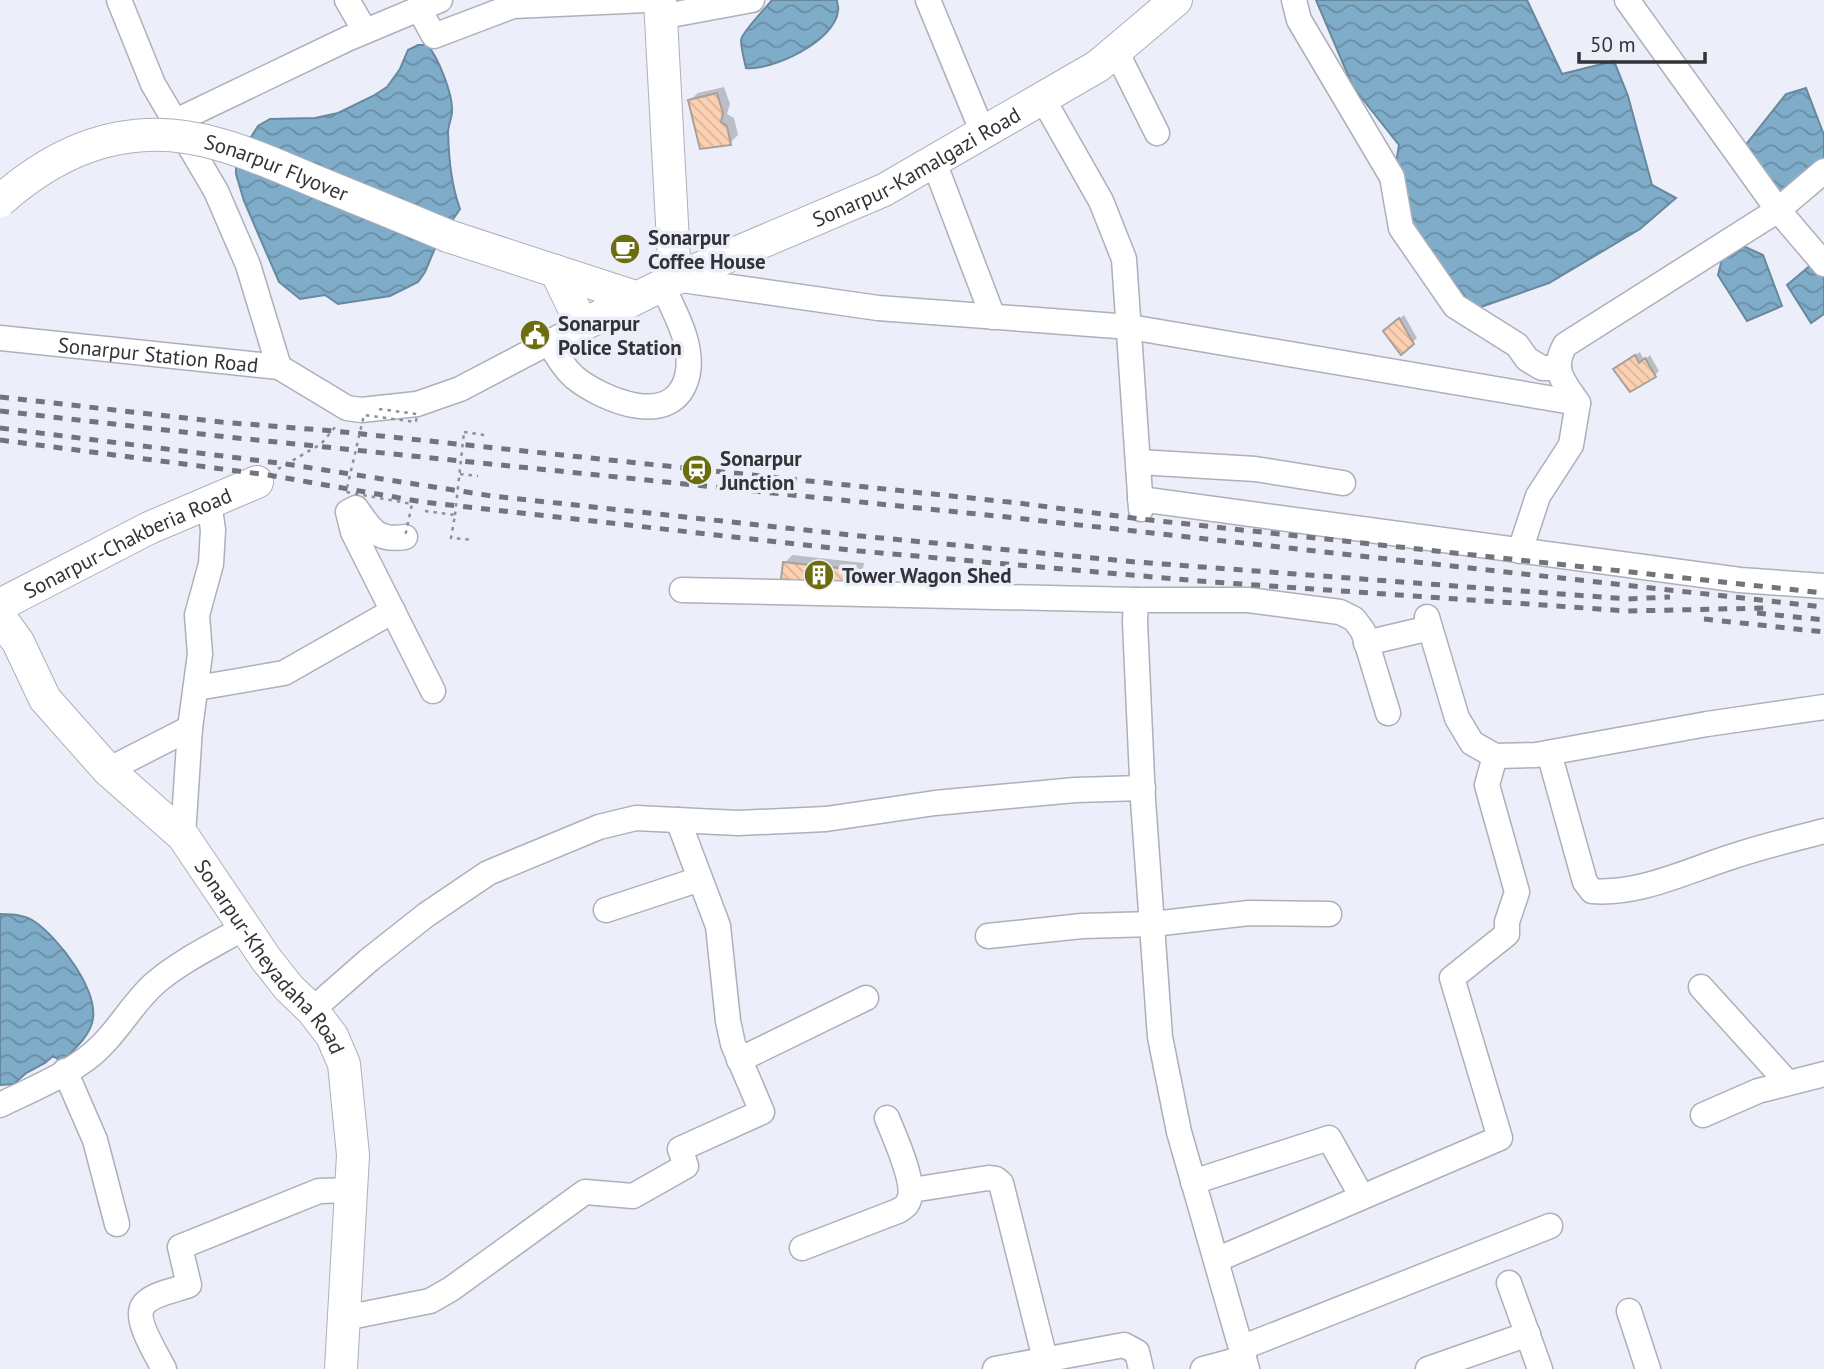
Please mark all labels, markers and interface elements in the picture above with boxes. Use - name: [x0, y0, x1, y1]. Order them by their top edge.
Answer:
- scale bar: [1579, 21, 1705, 65]
- text: 50 m: [1590, 31, 1636, 58]
- street label: Sonarpur-Kamalgazi Road: [808, 101, 1025, 233]
- street label: Sonarpur Flyover: [202, 128, 352, 207]
- place label: Sonarpur Coffee House: [648, 224, 766, 275]
- cafe icon: Sonarpur Coffee House: [608, 232, 642, 266]
- place label: Sonarpur Police Station: [558, 310, 682, 361]
- public building icon: Sonarpur Police Station: [518, 318, 552, 352]
- street label: Sonarpur Station Road: [57, 331, 260, 378]
- place label: Sonarpur Junction: [719, 445, 802, 496]
- station icon: Sonarpur Junction: [680, 453, 714, 487]
- street label: Sonarpur-Chakberia Road: [19, 481, 236, 604]
- building icon: Tower Wagon Shed: [802, 558, 836, 592]
- place label: Tower Wagon Shed: [842, 562, 1011, 589]
- street label: Sonarpur-Kheyadaha Road: [189, 854, 351, 1058]

